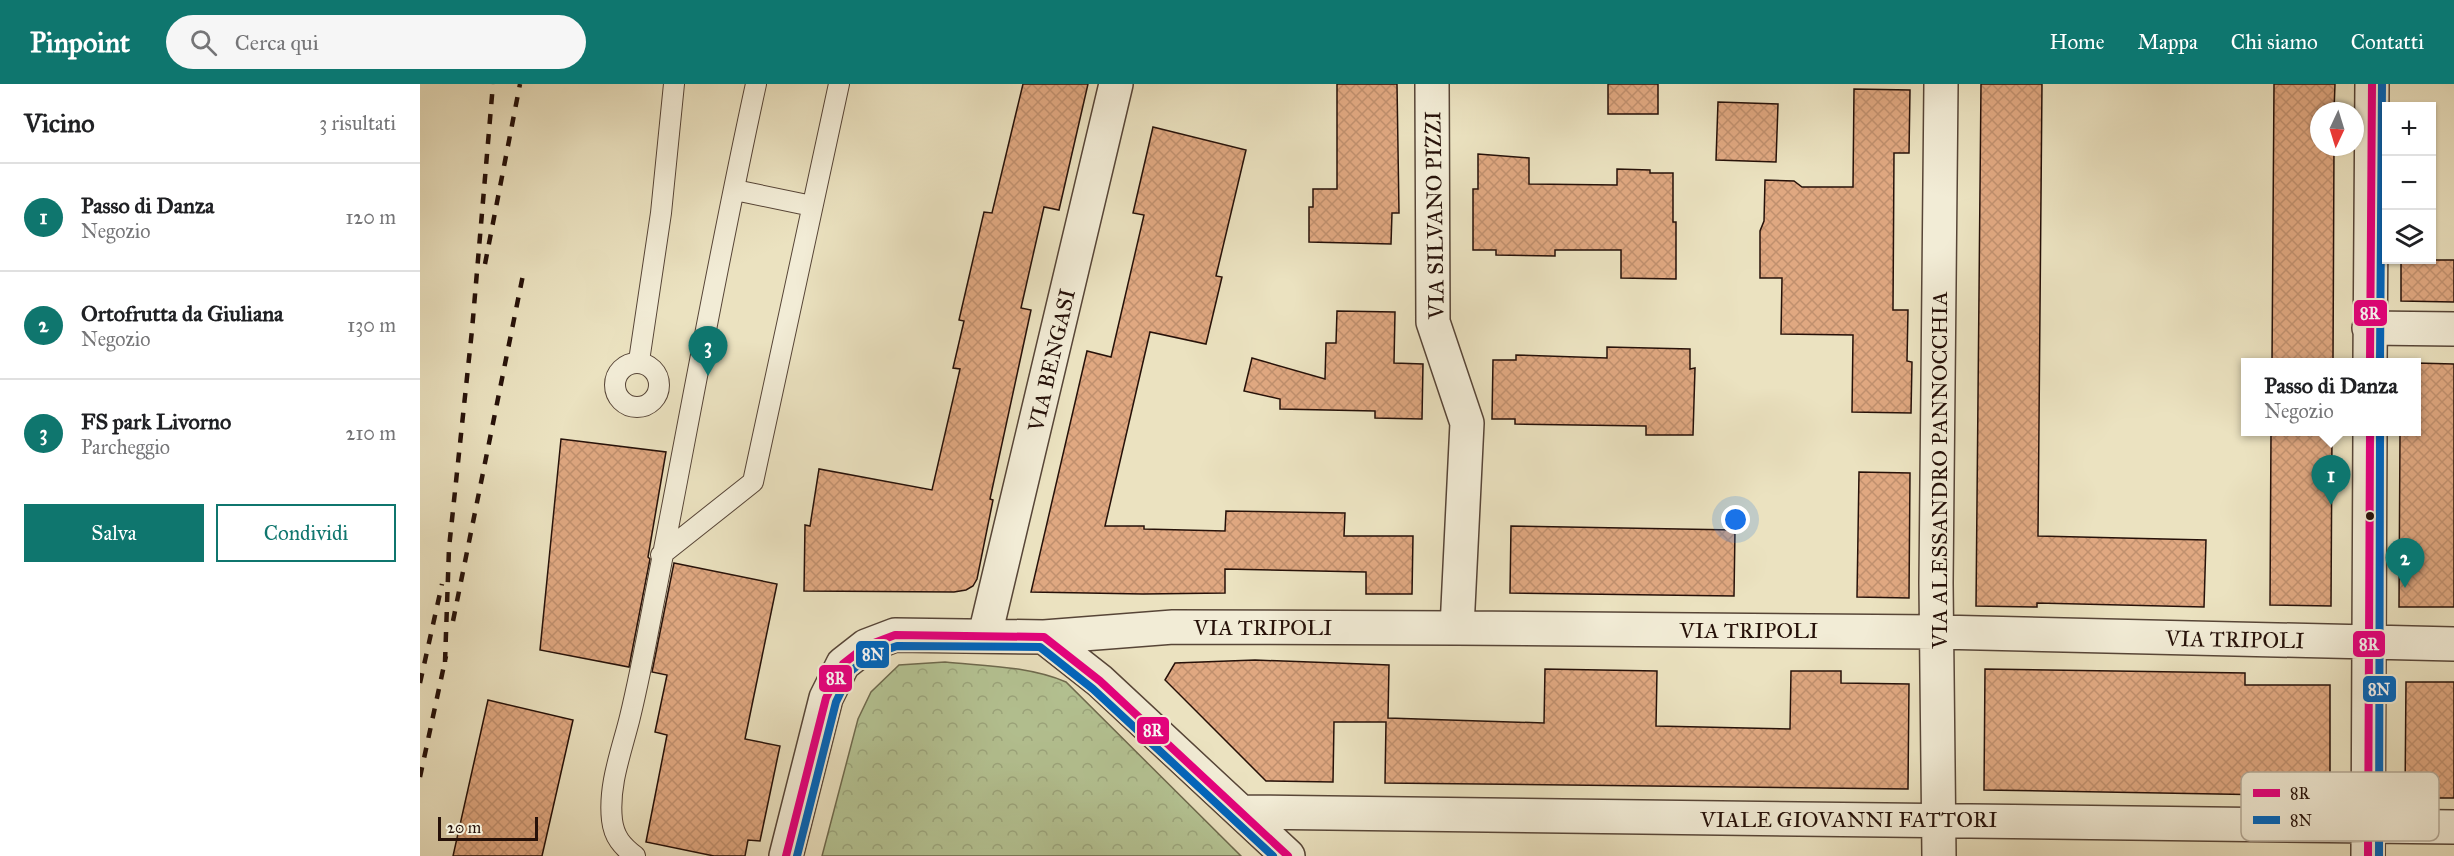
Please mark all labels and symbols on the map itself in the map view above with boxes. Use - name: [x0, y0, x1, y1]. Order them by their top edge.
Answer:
- north arrow: [2310, 102, 2364, 156]
- street label: VIA SILVANO PIZZI: [1419, 111, 1450, 320]
- street label: VIA BENGASI: [1022, 286, 1081, 435]
- street label: VIA ALESSANDRO PANNOCCHIA: [1926, 291, 1953, 650]
- line badge: 8R: [2353, 299, 2388, 327]
- text: 8R: [2360, 304, 2381, 323]
- pin: 3: [688, 326, 728, 376]
- pin: 1: [2312, 456, 2350, 505]
- your location: [1721, 505, 1750, 534]
- unlabelled marker: [2364, 510, 2376, 522]
- pin: 2: [2386, 538, 2424, 588]
- street label: VIA TRIPOLI: [1192, 614, 1333, 641]
- street label: VIA TRIPOLI: [1678, 617, 1819, 644]
- street label: VIA TRIPOLI: [2164, 625, 2305, 654]
- line badge: 8R: [2352, 630, 2386, 658]
- text: 8R: [2359, 635, 2380, 654]
- line badge: 8N: [855, 640, 890, 669]
- text: 8N: [862, 645, 884, 664]
- line badge: 8R: [818, 664, 853, 693]
- text: 8R: [826, 669, 847, 688]
- line badge: 8N: [2362, 675, 2397, 703]
- text: 8N: [2368, 680, 2390, 699]
- line badge: 8R: [1136, 716, 1170, 745]
- text: 8R: [1143, 721, 1164, 740]
- legend: [2241, 772, 2439, 841]
- text: 8R: [2290, 784, 2311, 803]
- street label: VIALE GIOVANNI FATTORI: [1699, 806, 1998, 833]
- text: 8N: [2290, 811, 2313, 830]
- scale bar: [438, 814, 538, 842]

